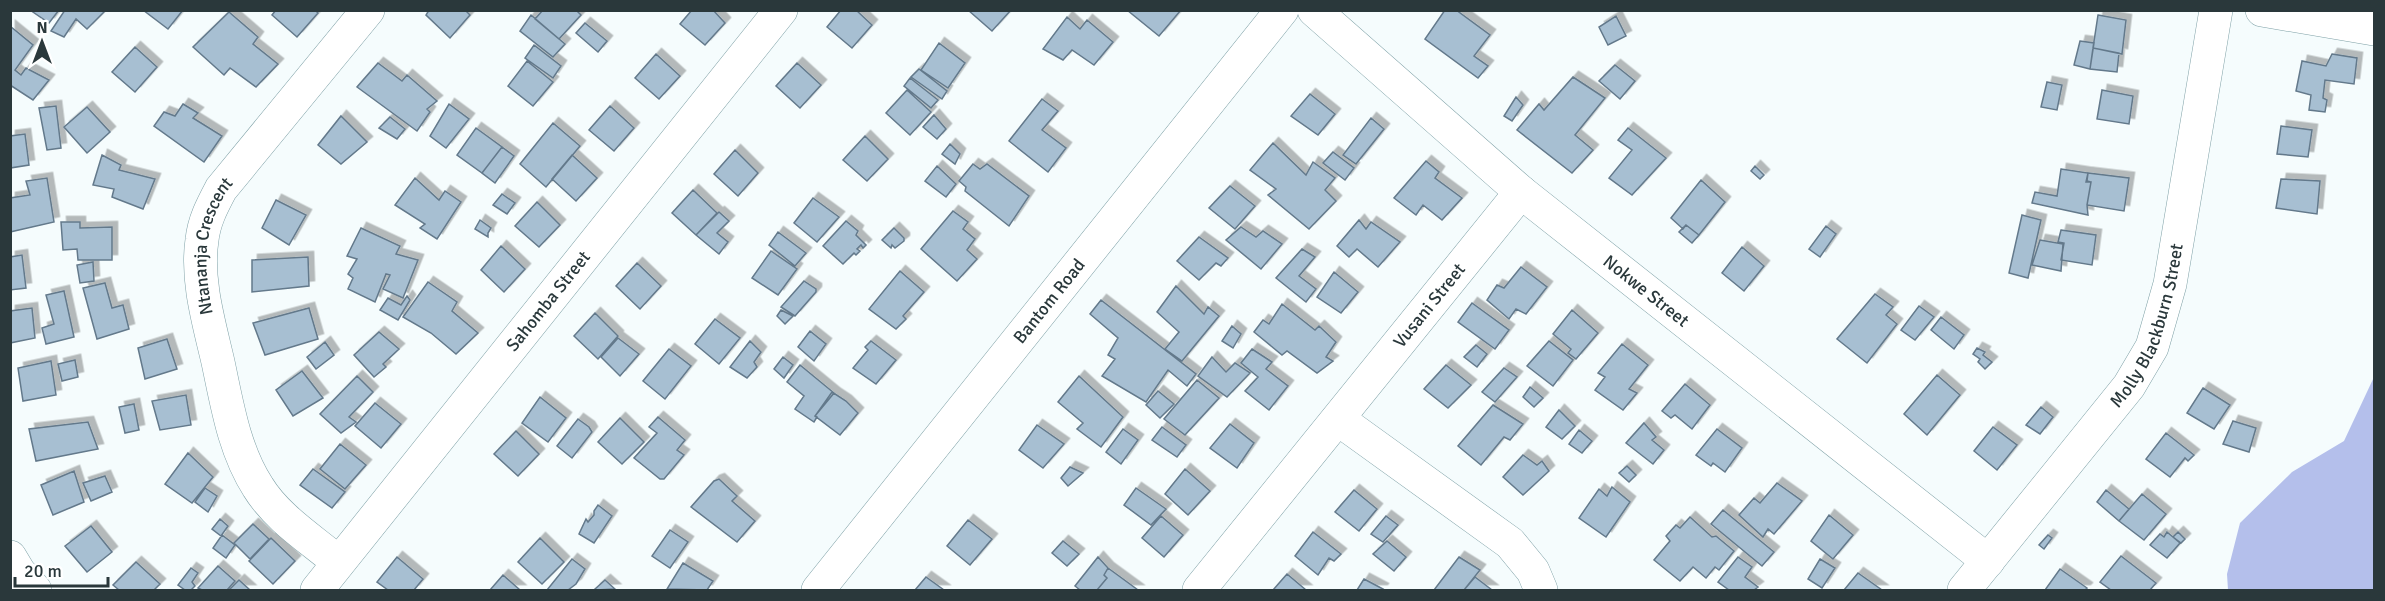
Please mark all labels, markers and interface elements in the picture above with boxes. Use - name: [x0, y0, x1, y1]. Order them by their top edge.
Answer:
- north arrow: [12, 12, 72, 72]
- text: N: [36, 18, 48, 38]
- street label: Ntananja Crescent: [189, 173, 237, 317]
- street label: Molly Blackburn Street: [2105, 242, 2188, 412]
- street label: Sahomba Street: [501, 246, 595, 356]
- street label: Nokwe Street: [1599, 250, 1693, 331]
- street label: Bantom Road: [1009, 254, 1090, 348]
- street label: Vusani Street: [1388, 259, 1470, 352]
- scale bar: [15, 550, 108, 588]
- text: 20 m: [24, 560, 62, 582]

